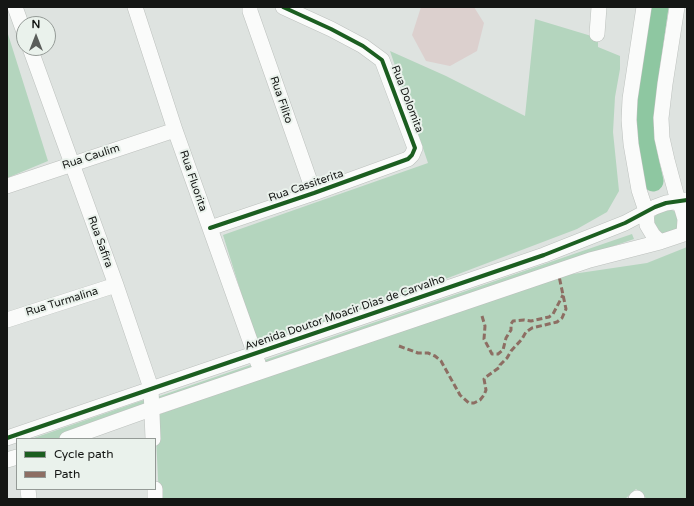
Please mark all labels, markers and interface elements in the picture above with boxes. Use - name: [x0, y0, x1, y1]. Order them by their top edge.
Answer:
- north arrow: [16, 16, 56, 56]
- text: N: [32, 18, 40, 31]
- street label: Rua Dolomita: [388, 64, 426, 134]
- street label: Rua Filito: [267, 75, 295, 125]
- street label: Rua Caulim: [61, 142, 121, 172]
- street label: Rua Fluorita: [176, 149, 210, 213]
- street label: Rua Cassiterita: [267, 167, 345, 205]
- street label: Rua Safira: [85, 214, 115, 270]
- street label: Avenida Doutor Moacir Dias de Carvalho: [243, 272, 447, 354]
- street label: Rua Turmalina: [24, 285, 100, 319]
- legend: [16, 438, 156, 490]
- text: Cycle path: [54, 447, 113, 461]
- text: Path: [54, 467, 80, 481]

